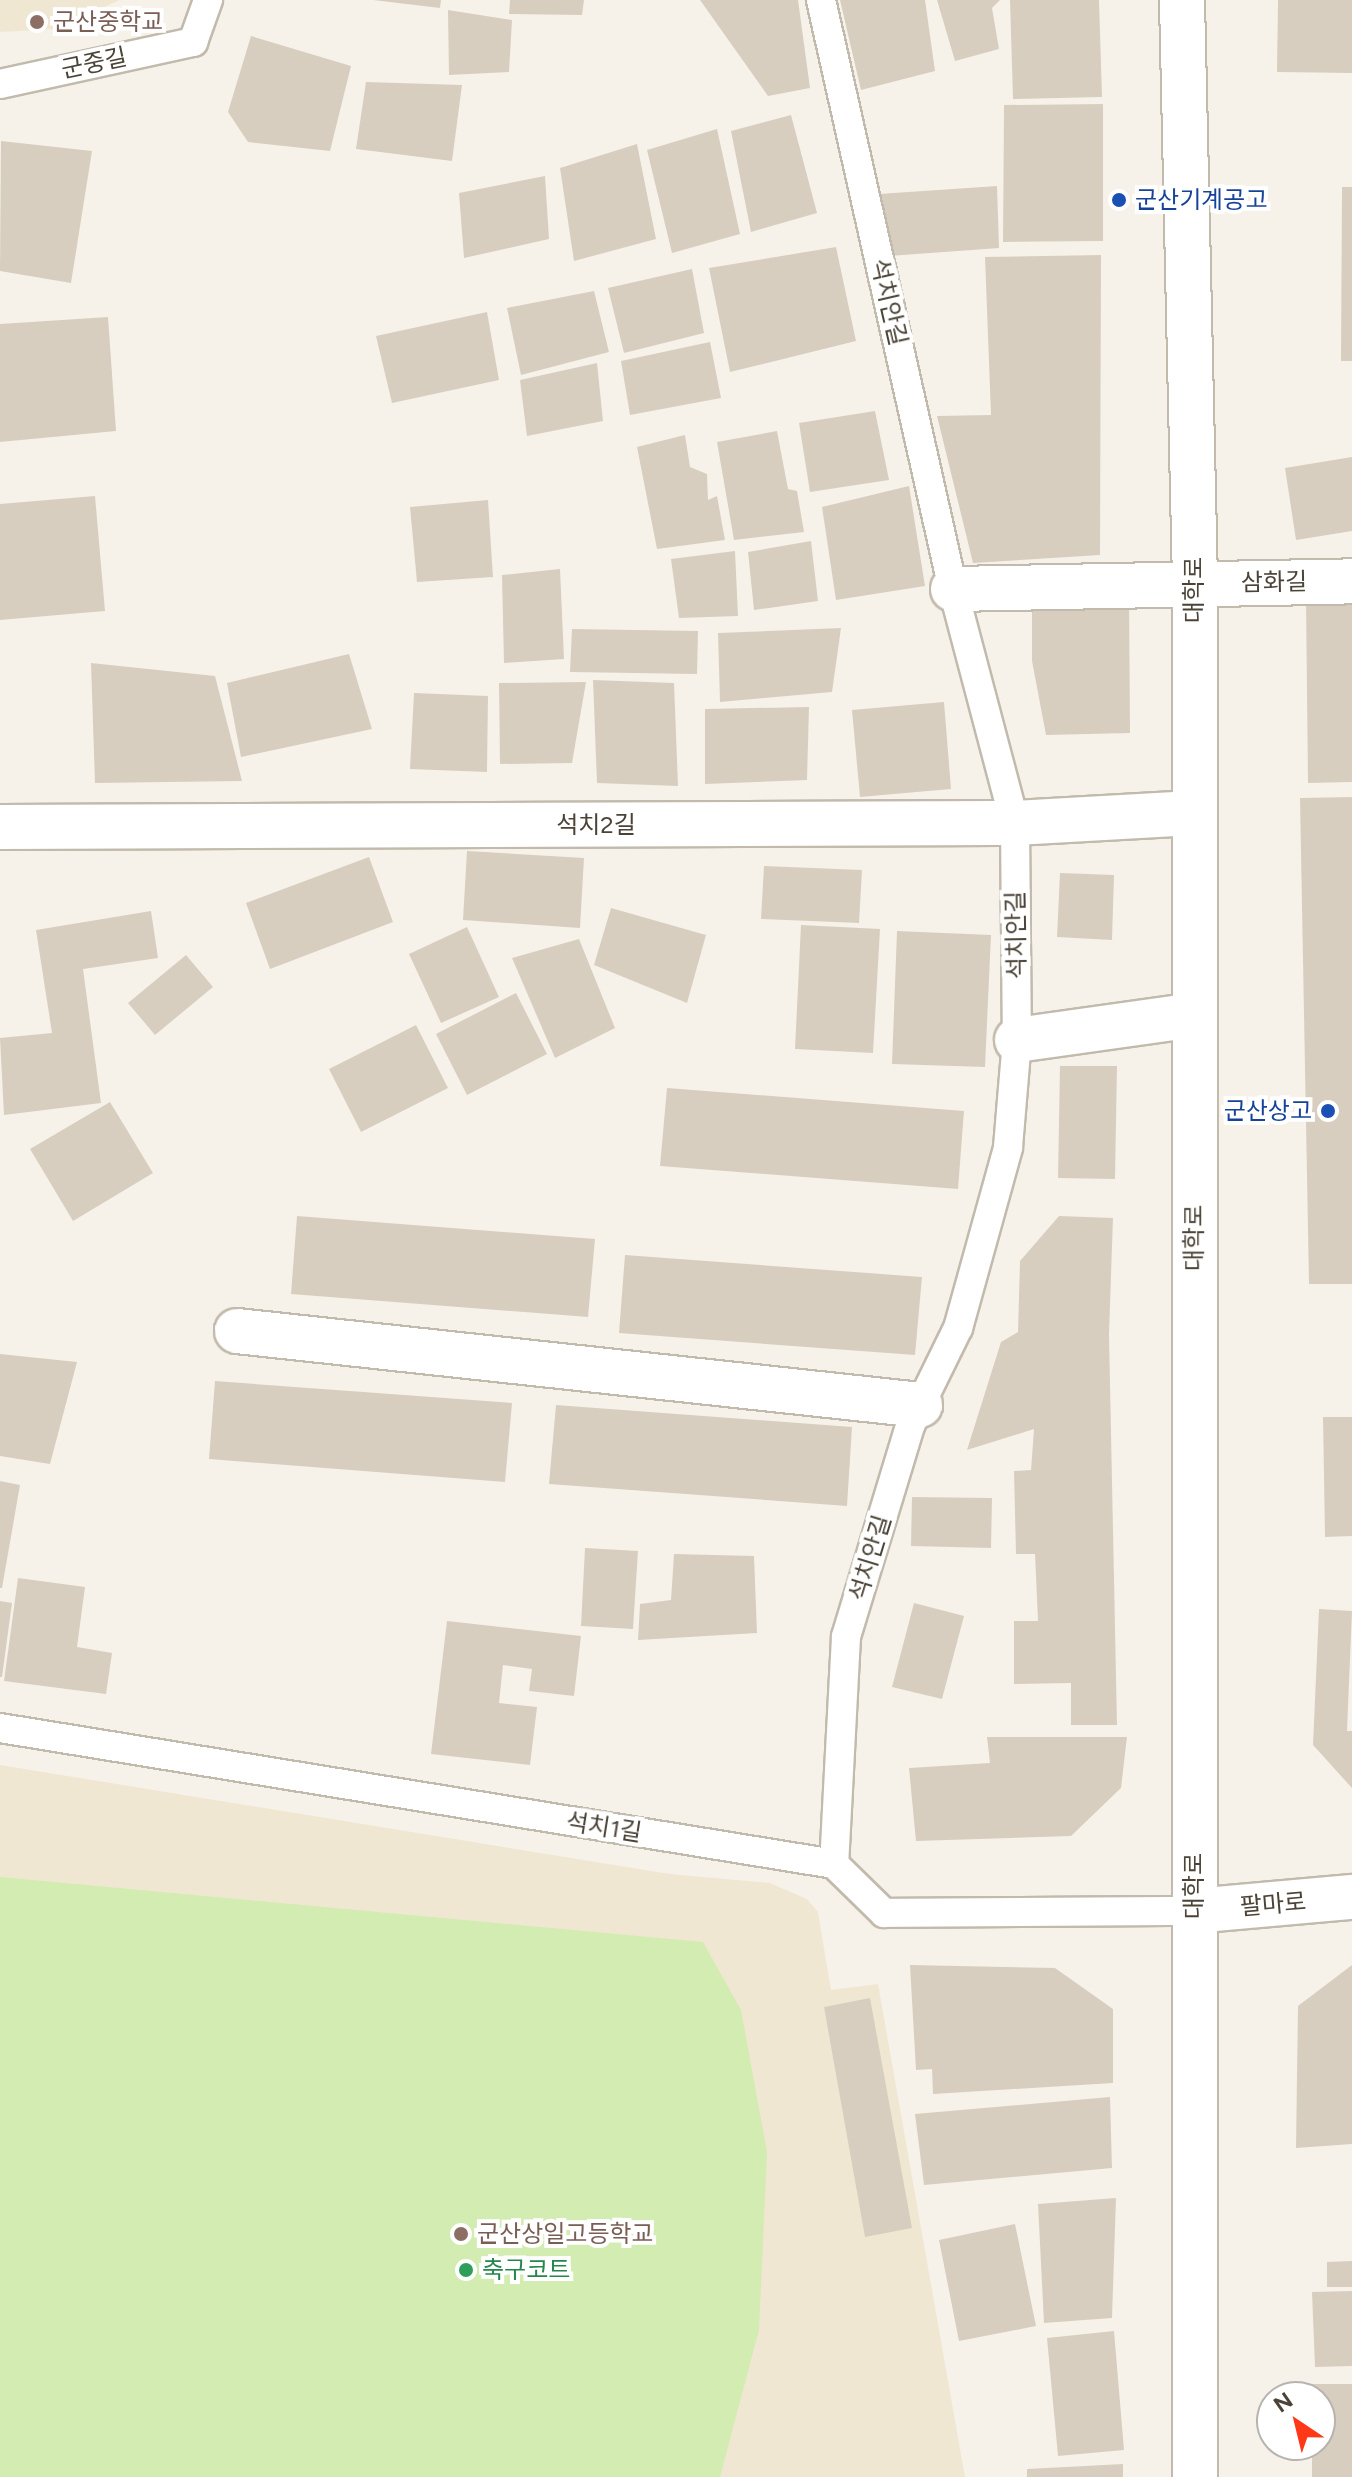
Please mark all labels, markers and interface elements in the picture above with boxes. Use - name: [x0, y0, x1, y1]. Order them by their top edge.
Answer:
- place label: 군산중학교: [53, 8, 163, 36]
- marker: 군산중학교: [28, 13, 46, 31]
- street label: 군중길: [59, 42, 129, 84]
- place label: 군산기계공고: [1135, 186, 1267, 214]
- marker: 군산기계공고: [1110, 191, 1128, 209]
- street label: 석치안길: [865, 256, 913, 348]
- street label: 대학로: [1180, 557, 1208, 623]
- street label: 삼화길: [1241, 567, 1307, 597]
- street label: 석치2길: [556, 811, 636, 839]
- street label: 석치안길: [1001, 891, 1031, 979]
- place label: 군산상고: [1224, 1097, 1312, 1125]
- marker: 군산상고: [1319, 1102, 1337, 1120]
- street label: 대학로: [1180, 1205, 1208, 1271]
- street label: 석치안길: [843, 1512, 897, 1604]
- street label: 석치1길: [564, 1807, 644, 1847]
- street label: 대학로: [1180, 1853, 1208, 1919]
- street label: 팔마로: [1239, 1887, 1307, 1921]
- place label: 군산상일고등학교: [477, 2220, 654, 2248]
- marker: 군산상일고등학교: [452, 2225, 470, 2243]
- place label: 축구코트: [482, 2256, 570, 2284]
- marker: 축구코트: [457, 2261, 475, 2279]
- north arrow: [1256, 2381, 1336, 2461]
- text: N: [1268, 2387, 1298, 2419]

